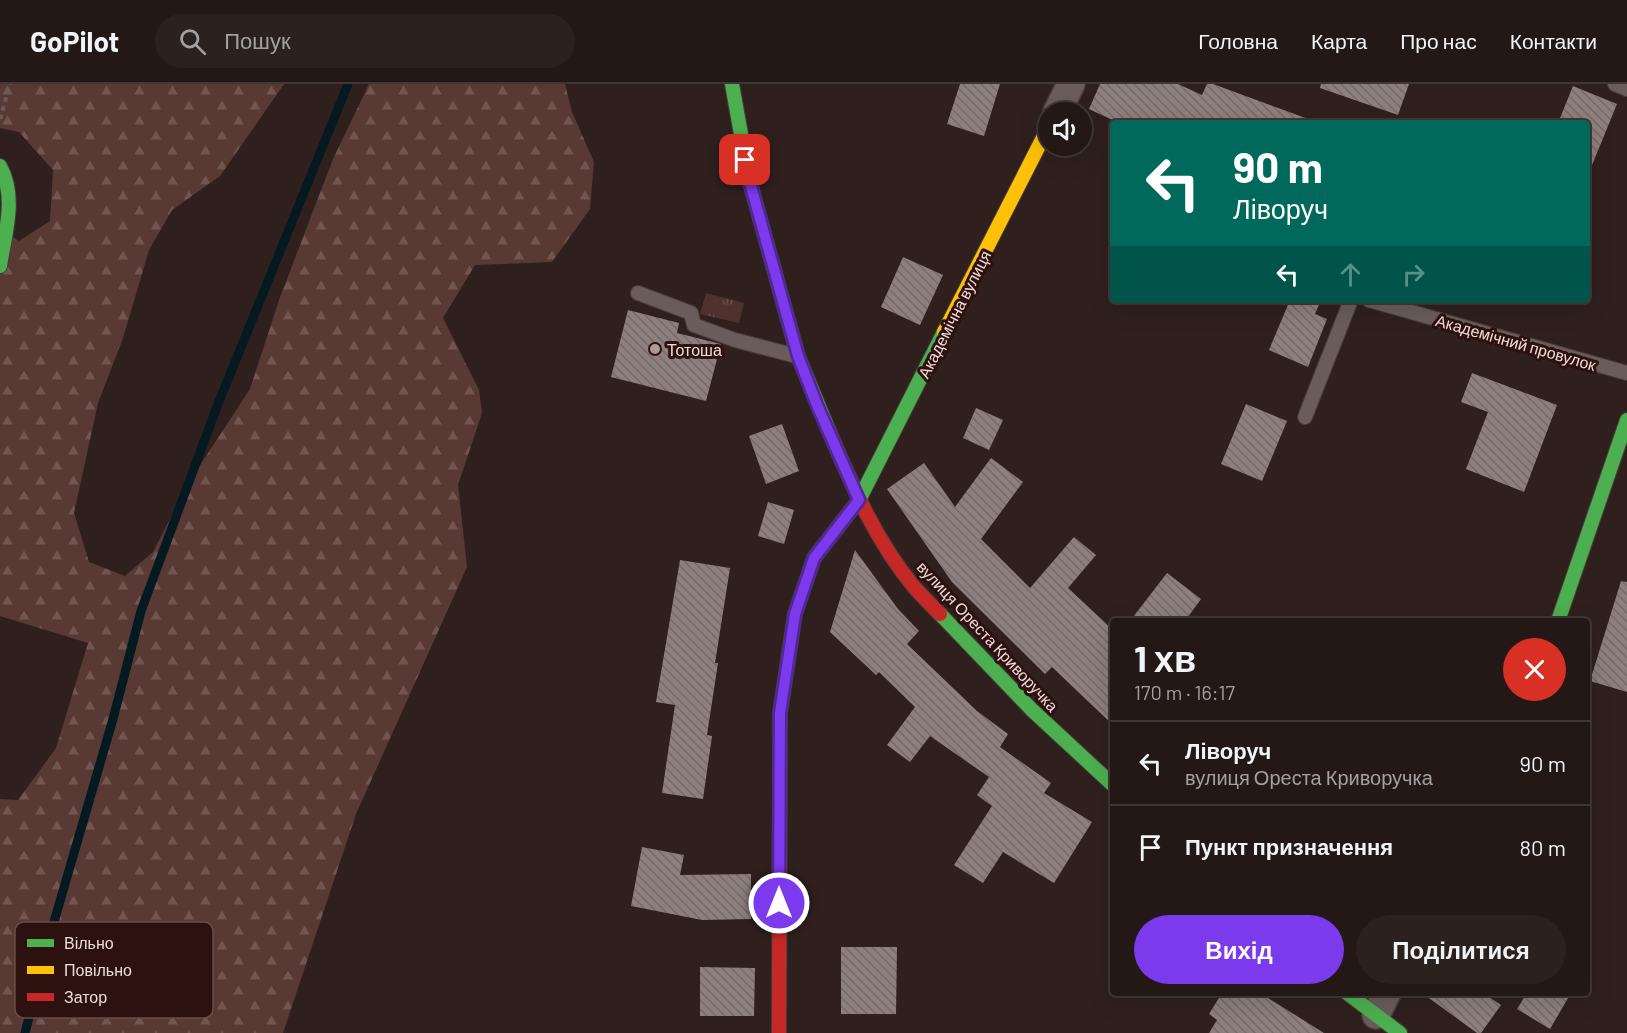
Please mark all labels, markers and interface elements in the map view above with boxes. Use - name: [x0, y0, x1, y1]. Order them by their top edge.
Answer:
- search box: [155, 14, 575, 68]
- text: GoPilot: [30, 24, 119, 58]
- icon: search: [176, 25, 209, 58]
- text: Пошук: [224, 27, 291, 53]
- text: Головна: [1198, 28, 1278, 53]
- text: Карта: [1311, 28, 1367, 53]
- text: Про нас: [1400, 28, 1477, 53]
- text: Контакти: [1510, 28, 1597, 53]
- map controls: [1038, 102, 1092, 156]
- button: sound: [1038, 102, 1092, 156]
- pin: [719, 134, 770, 185]
- text: 90 m: [1233, 141, 1323, 191]
- icon: arrive: [728, 143, 761, 176]
- icon: left: [1134, 144, 1212, 222]
- text: Ліворуч: [1233, 192, 1328, 224]
- street label: Академічна вулиця: [914, 247, 994, 381]
- icon: left: [1271, 258, 1304, 291]
- icon: ahead: [1334, 258, 1367, 291]
- icon: right: [1397, 258, 1430, 291]
- street label: Академічний провулок: [1434, 310, 1599, 374]
- place label: Тотоша: [667, 340, 722, 359]
- marker: Тотоша: [648, 342, 662, 356]
- street label: вулиця Ореста Криворучка: [913, 557, 1063, 715]
- text: 1 хв: [1134, 636, 1196, 679]
- button: close: [1503, 638, 1566, 701]
- text: 170 m · 16:17: [1134, 680, 1235, 704]
- text: Ліворуч: [1185, 737, 1271, 763]
- icon: left: [1134, 747, 1167, 780]
- text: 90 m: [1520, 750, 1566, 776]
- text: вулиця Ореста Криворучка: [1185, 765, 1433, 789]
- icon: arrive: [1134, 831, 1167, 864]
- text: Пункт призначення: [1185, 833, 1393, 859]
- text: 80 m: [1520, 834, 1566, 860]
- position arrow: [747, 871, 811, 935]
- button: Вихід: [1134, 915, 1344, 984]
- button: Поділитися: [1356, 915, 1566, 984]
- legend: [15, 922, 213, 1018]
- text: Вільно: [64, 933, 114, 952]
- text: Повільно: [64, 960, 132, 979]
- text: Затор: [64, 987, 107, 1006]

